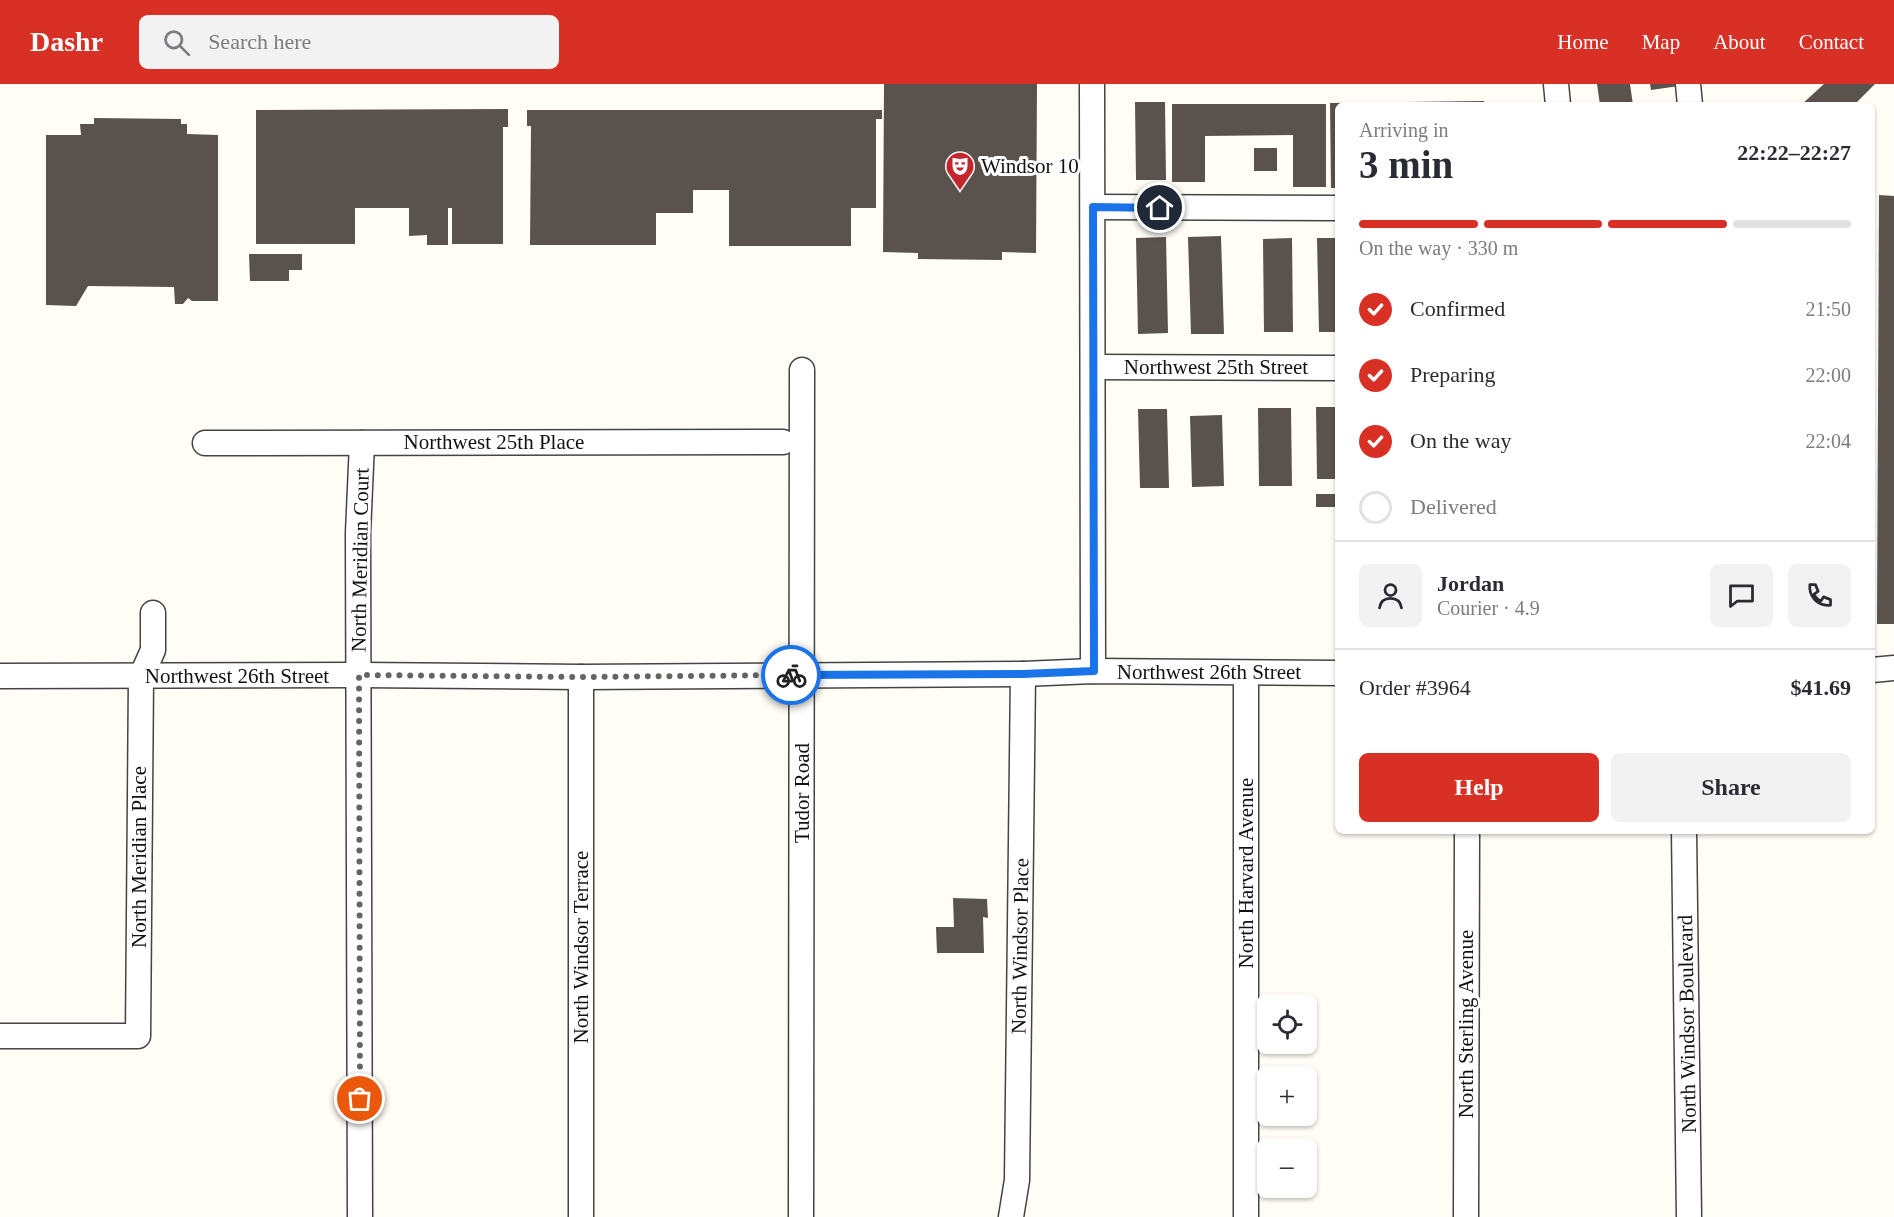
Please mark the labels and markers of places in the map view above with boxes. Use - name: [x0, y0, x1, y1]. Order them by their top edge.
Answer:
- theatre icon: Windsor 10: [944, 150, 976, 192]
- place label: Windsor 10: [981, 154, 1079, 178]
- pin: [1134, 182, 1185, 233]
- pin: [334, 1073, 385, 1124]

